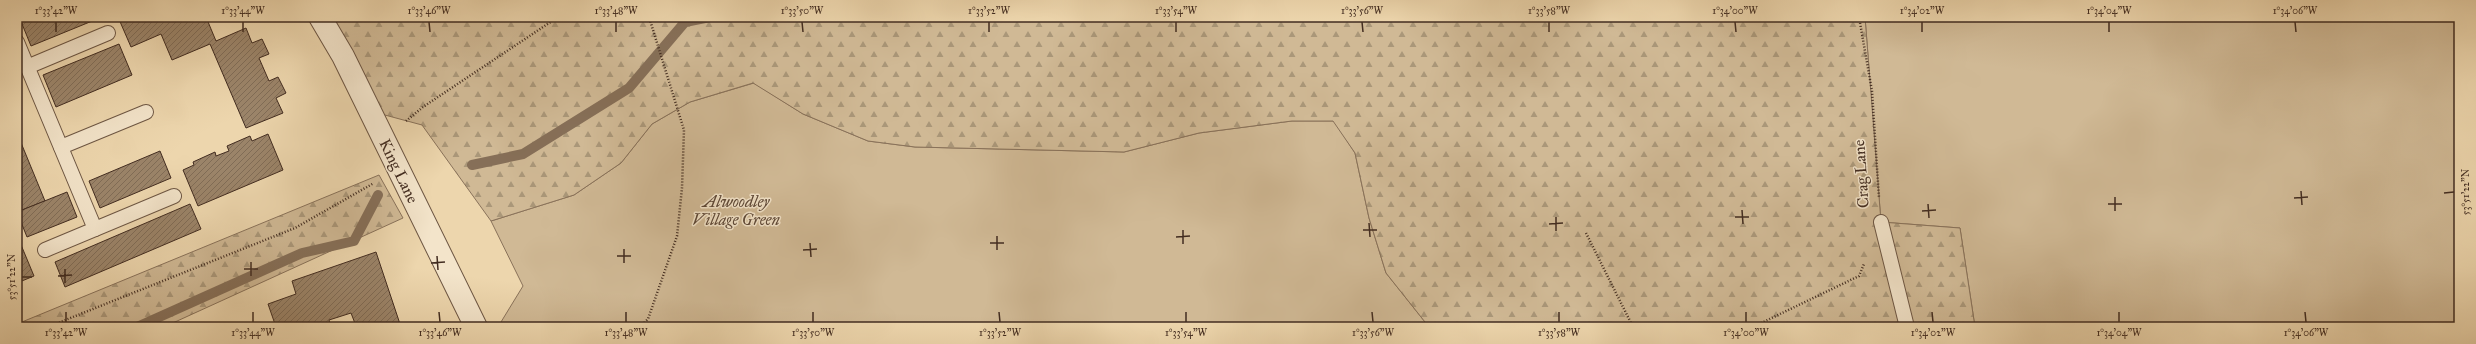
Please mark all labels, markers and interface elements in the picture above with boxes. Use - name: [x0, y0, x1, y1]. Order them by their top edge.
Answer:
- text: 1°33'42"W: [35, 5, 78, 17]
- text: 1°33'44"W: [221, 5, 265, 17]
- text: 1°33'46"W: [408, 5, 451, 17]
- text: 1°33'48"W: [594, 5, 638, 17]
- text: 1°33'50"W: [781, 5, 824, 17]
- text: 1°33'52"W: [968, 5, 1010, 17]
- text: 1°33'54"W: [1155, 5, 1198, 17]
- text: 1°33'56"W: [1341, 5, 1383, 17]
- text: 1°33'58"W: [1528, 5, 1571, 17]
- text: 1°34'00"W: [1712, 5, 1758, 17]
- text: 1°34'02"W: [1900, 5, 1945, 17]
- text: 1°34'04"W: [2086, 5, 2132, 17]
- text: 1°34'06"W: [2273, 5, 2318, 17]
- street label: King Lane: [374, 136, 423, 207]
- street label: Crag Lane: [1849, 139, 1874, 209]
- text: 53°51'22"N: [2460, 168, 2472, 215]
- park label: Alwoodley Village Green: [692, 192, 780, 229]
- text: 53°51'22"N: [6, 253, 18, 300]
- text: 1°33'42"W: [45, 327, 88, 339]
- text: 1°33'44"W: [231, 327, 275, 339]
- text: 1°33'46"W: [419, 327, 462, 339]
- text: 1°33'48"W: [604, 327, 648, 339]
- text: 1°33'50"W: [792, 327, 835, 339]
- text: 1°33'52"W: [979, 327, 1021, 339]
- text: 1°33'54"W: [1165, 327, 1208, 339]
- text: 1°33'56"W: [1352, 327, 1394, 339]
- text: 1°33'58"W: [1538, 327, 1581, 339]
- text: 1°34'00"W: [1723, 327, 1769, 339]
- text: 1°34'02"W: [1911, 327, 1956, 339]
- text: 1°34'04"W: [2096, 327, 2142, 339]
- text: 1°34'06"W: [2284, 327, 2329, 339]

